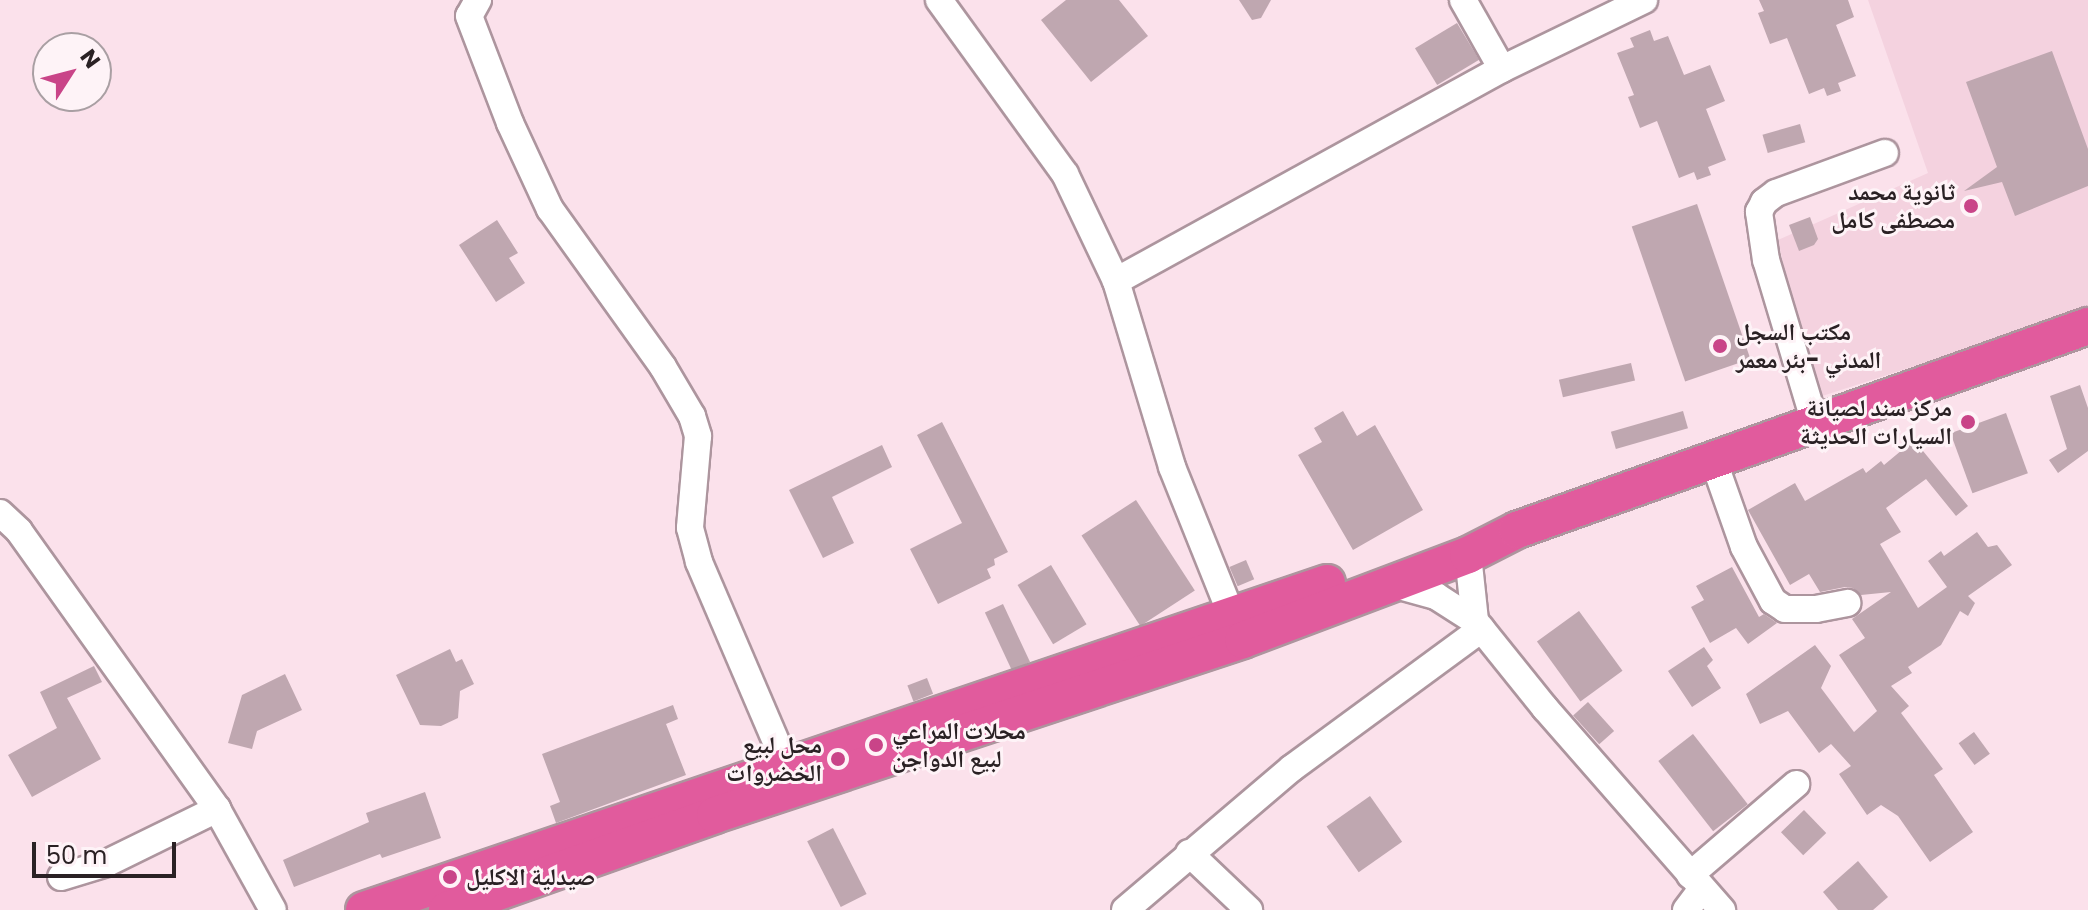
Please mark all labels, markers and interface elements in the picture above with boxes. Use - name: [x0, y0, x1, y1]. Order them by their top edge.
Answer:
- north arrow: [32, 32, 112, 112]
- text: N: [73, 43, 108, 75]
- place label: ثانوية محمد مصطفى كامل: [1831, 178, 1955, 234]
- marker: ثانوية محمد مصطفى كامل: [1962, 197, 1980, 215]
- place label: مكتب السجل المدني -بئر معمر: [1736, 318, 1881, 374]
- marker: مكتب السجل المدني -بئر معمر: [1711, 337, 1729, 355]
- place label: مركز سند لصيانة السيارات الحديثة: [1800, 394, 1952, 450]
- marker: مركز سند لصيانة السيارات الحديثة: [1959, 413, 1977, 431]
- place label: محلات المراعي لبيع الدواجن: [892, 717, 1026, 773]
- place label: محل لبيع الخضروات: [726, 731, 822, 787]
- marker: محلات المراعي لبيع الدواجن: [867, 736, 885, 754]
- marker: محل لبيع الخضروات: [829, 750, 847, 768]
- scale bar: [36, 826, 180, 876]
- text: 50 m: [46, 839, 107, 872]
- place label: صيدلية الاكليل: [466, 863, 595, 891]
- marker: صيدلية الاكليل: [441, 868, 459, 886]

